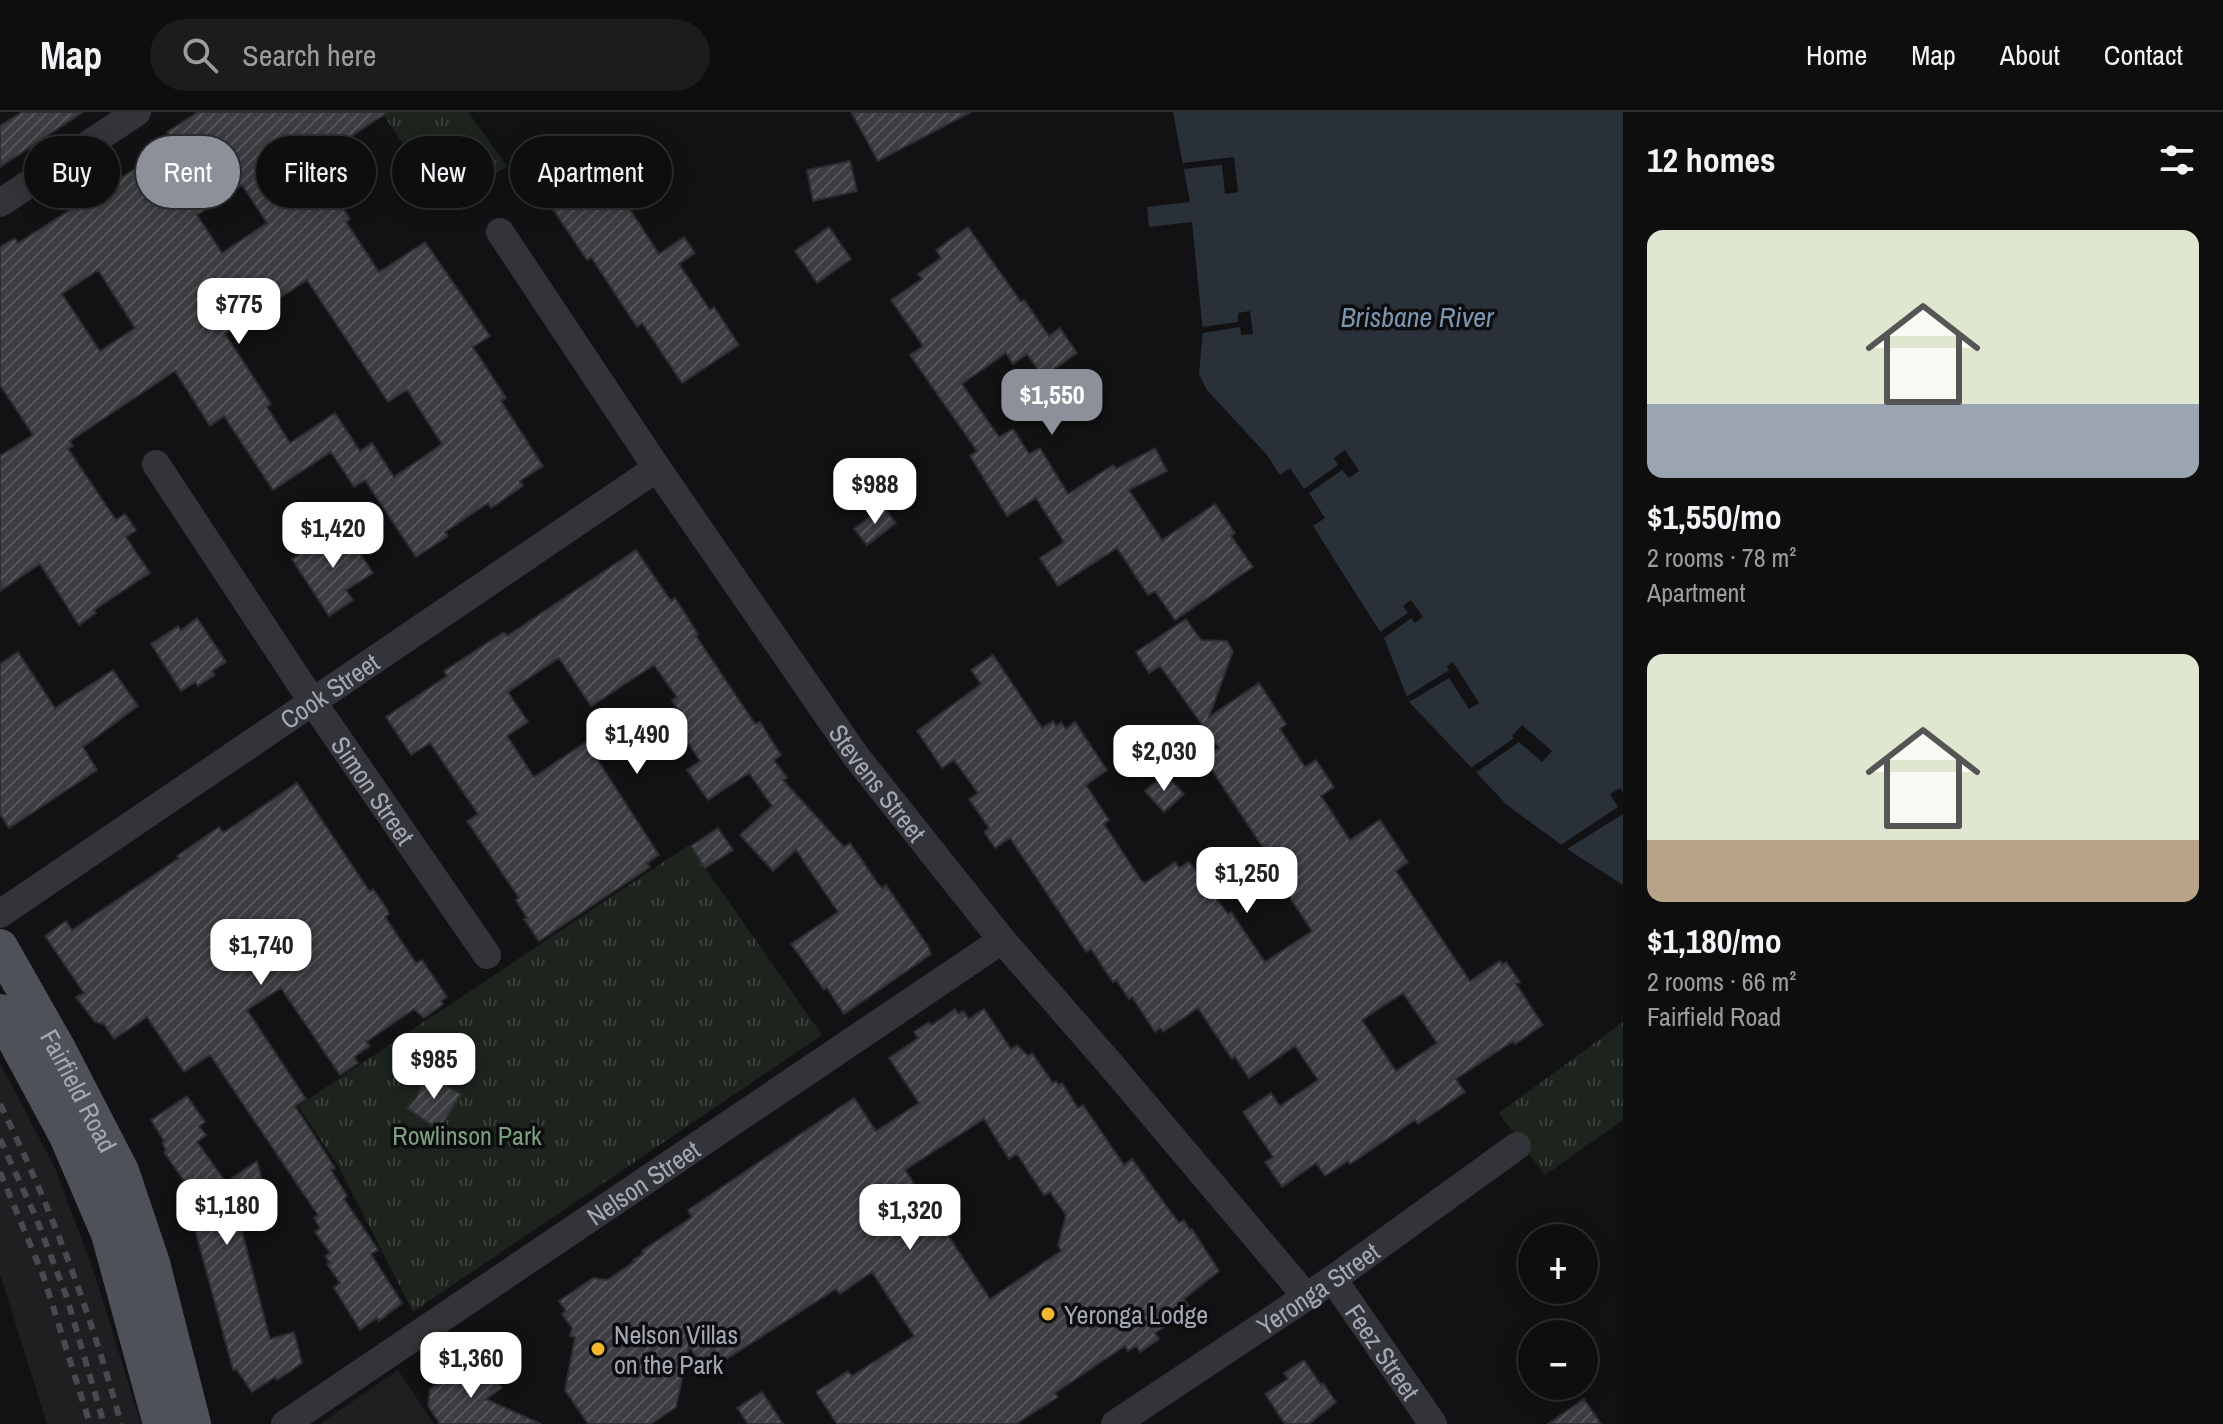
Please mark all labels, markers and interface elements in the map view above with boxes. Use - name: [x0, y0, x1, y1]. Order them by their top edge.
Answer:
- search box: [150, 19, 710, 91]
- text: Map: [40, 30, 102, 81]
- icon: search: [178, 33, 222, 77]
- text: Search here: [242, 35, 376, 75]
- text: Home: [1806, 36, 1867, 74]
- text: Map: [1911, 36, 1956, 74]
- text: About: [2000, 36, 2060, 74]
- text: Contact: [2104, 36, 2183, 74]
- chip: Buy: [24, 136, 120, 208]
- chip: Rent: [136, 136, 240, 208]
- chip: Filters: [256, 136, 376, 208]
- chip: New: [392, 136, 494, 208]
- chip: Apartment: [510, 136, 672, 208]
- text: 12 homes: [1647, 137, 1776, 183]
- icon: filters: [2155, 138, 2199, 182]
- pin: $775: [192, 278, 286, 346]
- icon: home: [1851, 282, 1995, 426]
- text: $775: [215, 286, 263, 321]
- water label: Brisbane River: [1340, 298, 1495, 336]
- pin: $1,550: [987, 369, 1117, 437]
- text: $1,550: [1019, 377, 1085, 412]
- pin: $988: [828, 458, 922, 526]
- text: $988: [851, 466, 899, 501]
- text: $1,550/mo: [1647, 494, 1782, 540]
- pin: $1,420: [268, 502, 398, 570]
- text: $1,420: [300, 510, 366, 545]
- text: 2 rooms · 78 m²: [1647, 540, 1796, 575]
- text: Apartment: [1647, 575, 1745, 610]
- street label: Cook Street: [273, 644, 386, 737]
- icon: home: [1851, 706, 1995, 850]
- pin: $1,490: [572, 708, 702, 776]
- text: $1,490: [604, 716, 670, 751]
- street label: Stevens Street: [821, 717, 935, 849]
- pin: $2,030: [1099, 725, 1229, 793]
- street label: Simon Street: [324, 729, 423, 851]
- text: $2,030: [1131, 733, 1197, 768]
- pin: $1,250: [1182, 847, 1312, 915]
- text: $1,250: [1214, 855, 1280, 890]
- text: $1,180/mo: [1647, 918, 1782, 964]
- pin: $1,740: [196, 919, 326, 987]
- text: $1,740: [228, 927, 294, 962]
- text: 2 rooms · 66 m²: [1647, 964, 1796, 999]
- text: Fairfield Road: [1647, 999, 1781, 1034]
- street label: Fairfield Road: [33, 1023, 126, 1158]
- pin: $985: [387, 1033, 481, 1101]
- text: $985: [410, 1041, 458, 1076]
- park label: Rowlinson Park: [392, 1118, 542, 1153]
- street label: Nelson Street: [580, 1132, 706, 1233]
- pin: $1,180: [162, 1179, 292, 1247]
- pin: $1,320: [845, 1184, 975, 1252]
- text: $1,180: [194, 1187, 260, 1222]
- text: $1,320: [877, 1192, 943, 1227]
- map controls: [1518, 1224, 1598, 1400]
- button: +: [1518, 1224, 1598, 1304]
- street label: Yeronga Street: [1249, 1234, 1386, 1343]
- place label: Yeronga Lodge: [1064, 1297, 1208, 1332]
- street label: Feez Street: [1338, 1297, 1428, 1406]
- marker: Yeronga Lodge: [1039, 1305, 1057, 1323]
- place label: Nelson Villas on the Park: [614, 1317, 738, 1382]
- button: −: [1518, 1320, 1598, 1400]
- pin: $1,360: [406, 1332, 536, 1400]
- text: $1,360: [438, 1340, 504, 1375]
- marker: Nelson Villas on the Park: [589, 1340, 607, 1358]

